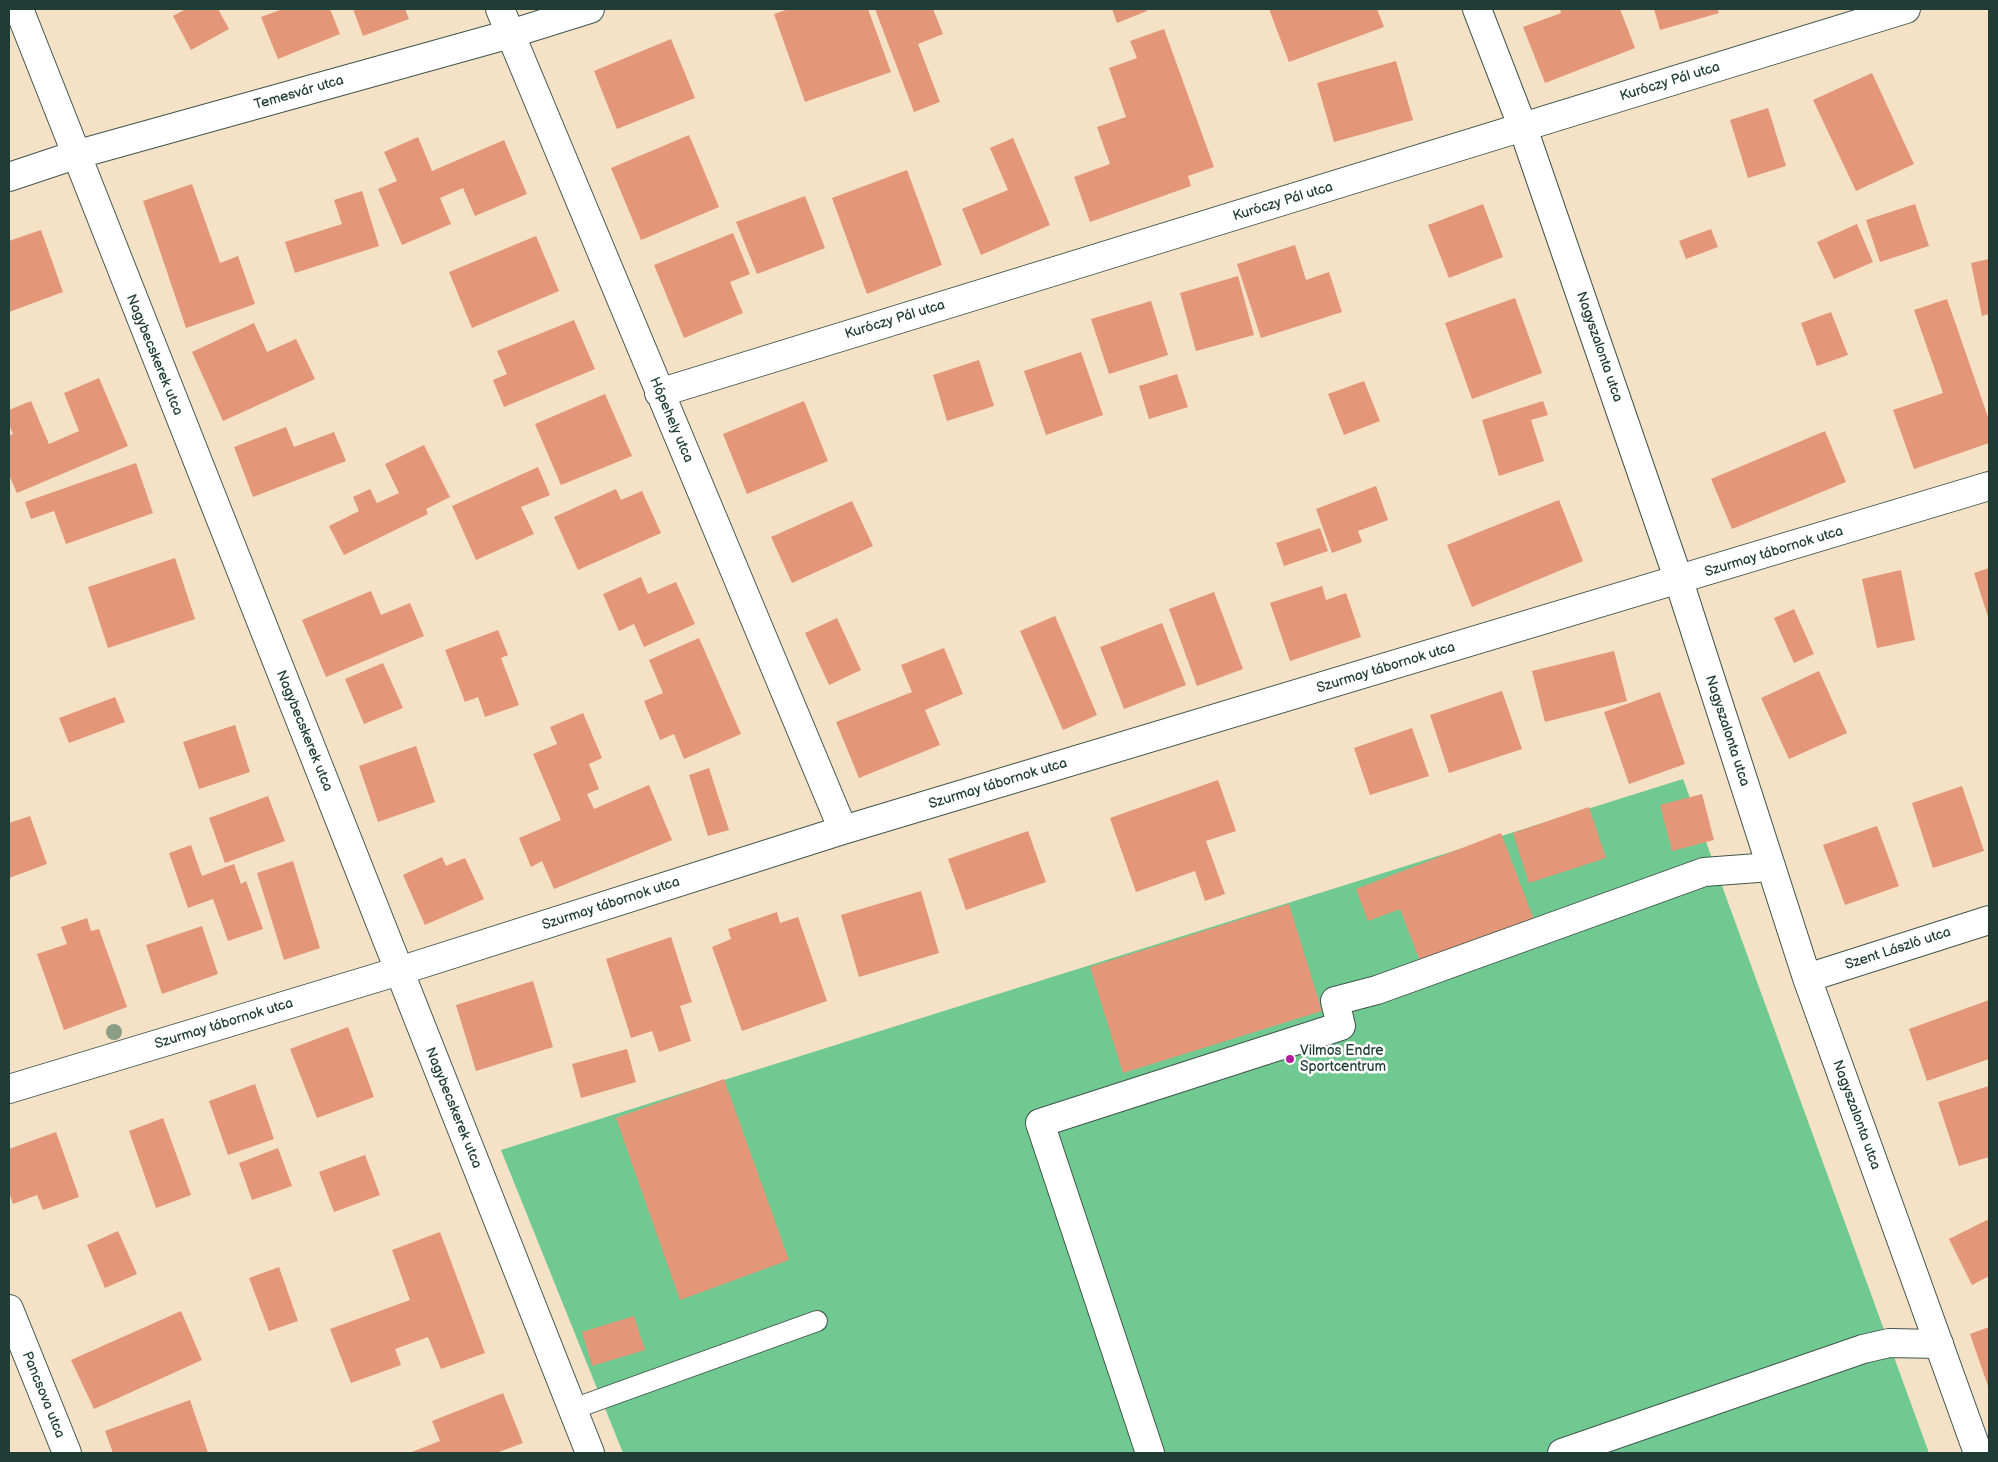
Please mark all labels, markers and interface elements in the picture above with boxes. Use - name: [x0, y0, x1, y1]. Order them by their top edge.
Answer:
- street label: Kuróczy Pál utca: [1618, 59, 1722, 105]
- street label: Temesvár utca: [252, 72, 346, 114]
- street label: Kuróczy Pál utca: [1231, 179, 1335, 225]
- street label: Nagyszalonta utca: [1572, 290, 1626, 404]
- street label: Nagybecskerek utca: [122, 292, 186, 418]
- street label: Kuróczy Pál utca: [843, 297, 947, 343]
- street label: Hópehely utca: [645, 375, 697, 465]
- street label: Szurmay tábornok utca: [1703, 523, 1845, 581]
- street label: Szurmay tábornok utca: [1315, 639, 1457, 697]
- street label: Nagybecskerek utca: [272, 668, 336, 794]
- street label: Nagyszalonta utca: [1701, 673, 1753, 789]
- street label: Szurmay tábornok utca: [927, 755, 1069, 813]
- street label: Szurmay tábornok utca: [540, 874, 682, 934]
- street label: Szent László utca: [1843, 924, 1953, 974]
- street label: Szurmay tábornok utca: [153, 995, 295, 1053]
- place label: Vilmos Endre Sportcentrum: [1300, 1043, 1386, 1076]
- street label: Nagybecskerek utca: [421, 1045, 485, 1171]
- marker: Vilmos Endre Sportcentrum: [1284, 1053, 1296, 1065]
- street label: Nagyszalonta utca: [1828, 1058, 1884, 1172]
- street label: Pancsova utca: [18, 1349, 68, 1441]

